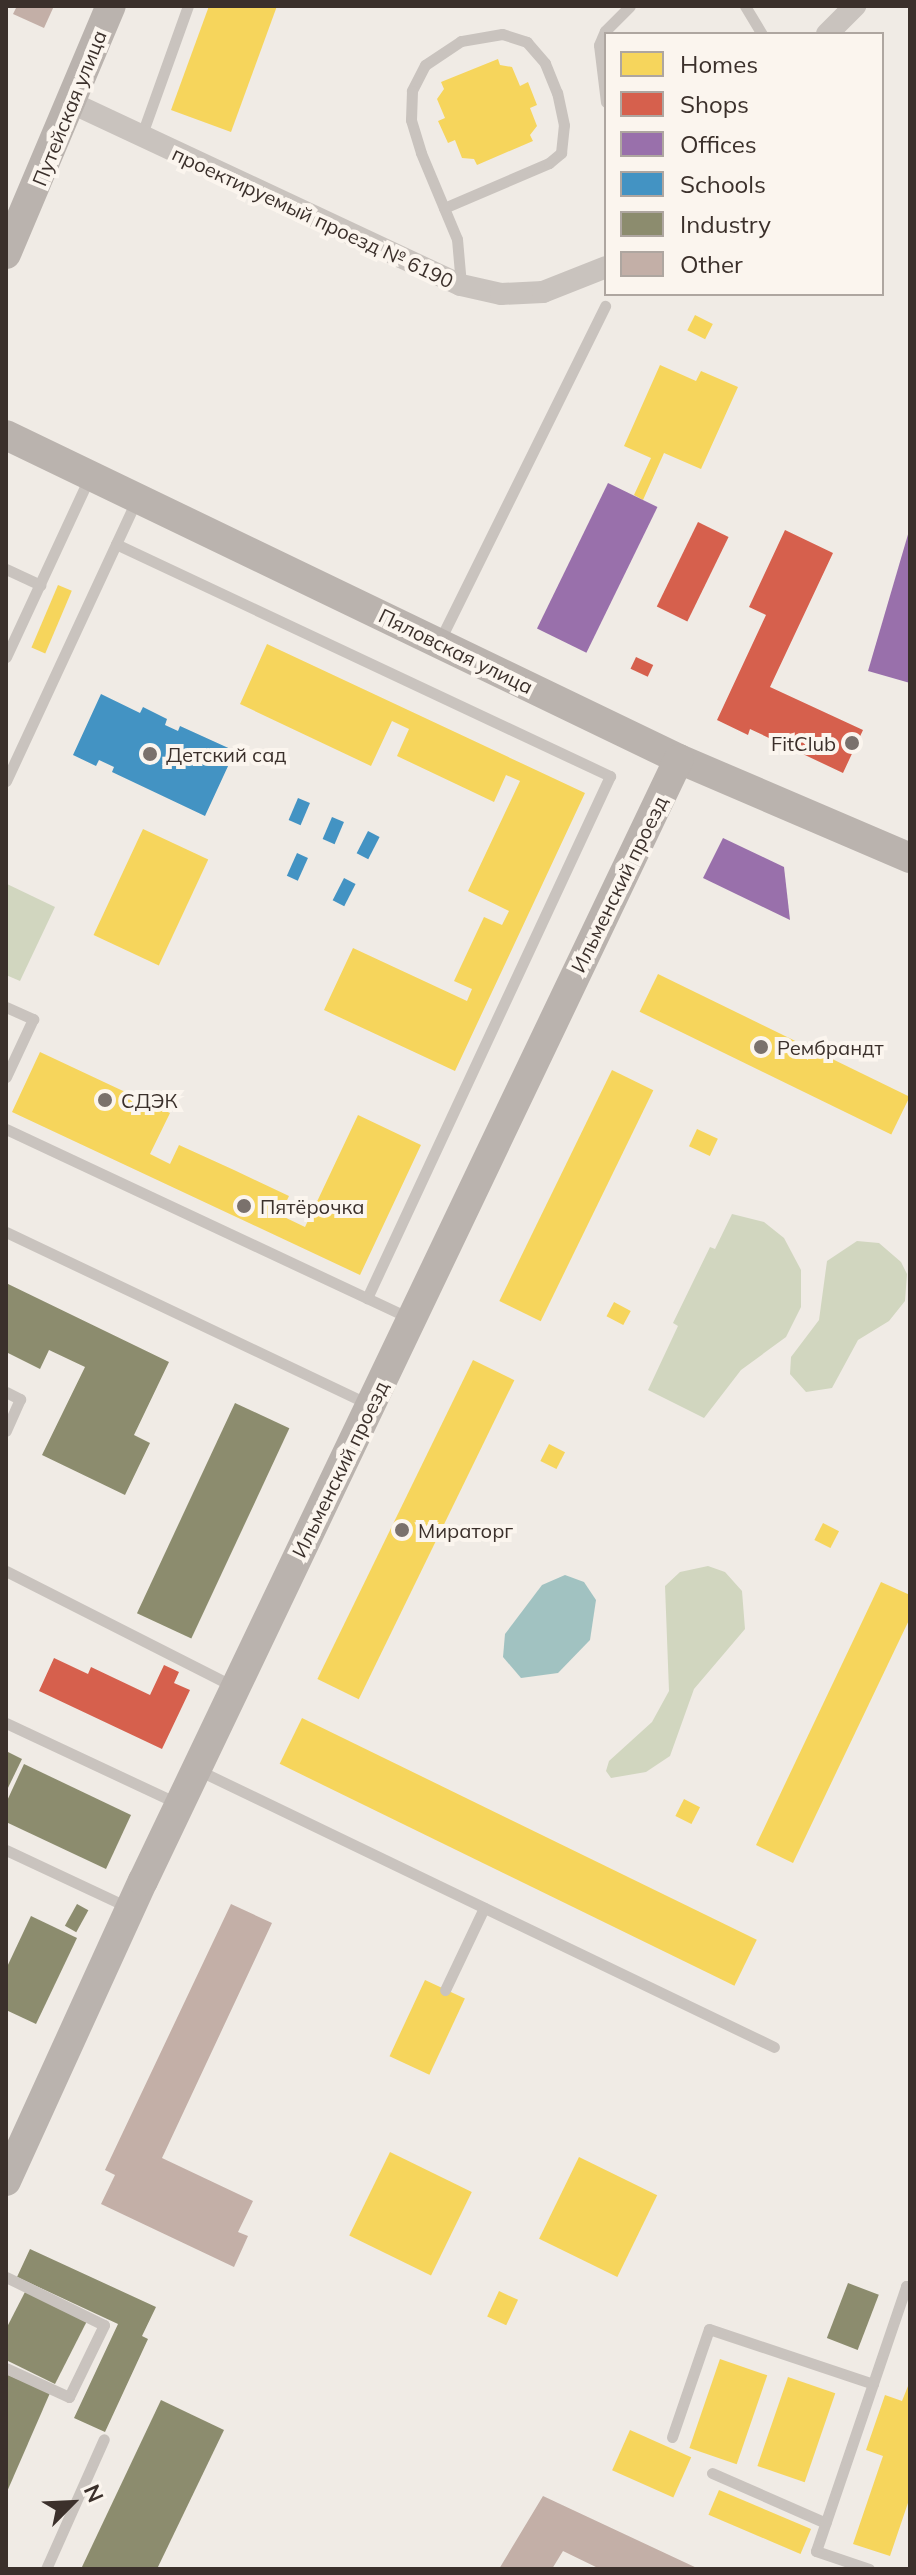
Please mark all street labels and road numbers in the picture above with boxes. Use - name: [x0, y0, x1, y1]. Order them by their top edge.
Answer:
- street label: Путейская улица: [27, 27, 111, 189]
- street label: проектируемый проезд № 6190: [169, 141, 457, 293]
- street label: Пяловская улица: [375, 603, 537, 699]
- street label: Ильменский проезд: [566, 792, 672, 976]
- street label: Ильменский проезд: [287, 1377, 393, 1561]

